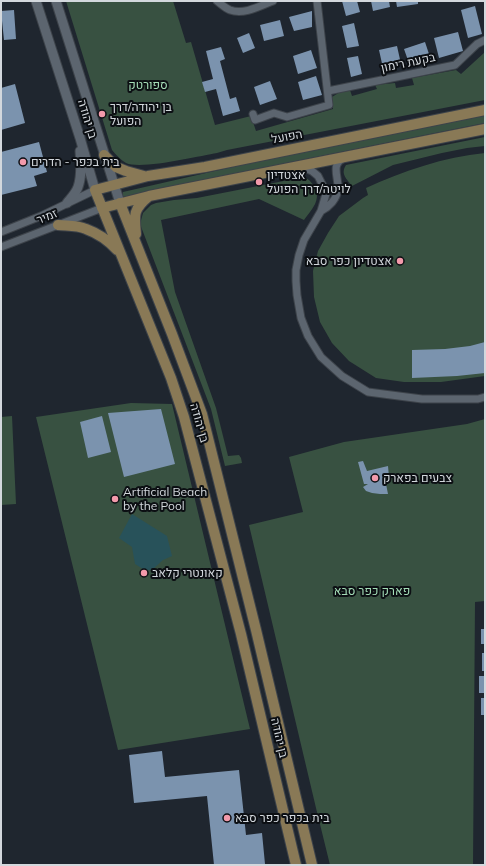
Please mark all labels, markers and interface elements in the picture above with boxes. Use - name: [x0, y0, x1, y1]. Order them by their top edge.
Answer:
- street label: בקעת רימון: [379, 50, 437, 76]
- park label: ספורטק: [128, 78, 168, 92]
- street label: בן יהודה: [74, 98, 100, 140]
- place label: בן יהודה/דרך הפועל: [110, 100, 172, 128]
- marker: בן יהודה/דרך הפועל: [97, 109, 107, 119]
- street label: הפועל: [270, 127, 304, 147]
- place label: בית בכפר - הדרים: [31, 155, 120, 169]
- marker: בית בכפר - הדרים: [18, 157, 28, 167]
- place label: אצטדיון לויטה/דרך הפועל: [267, 168, 351, 196]
- marker: אצטדיון לויטה/דרך הפועל: [254, 177, 264, 187]
- street label: זמיר: [34, 206, 60, 228]
- place label: אצטדיון כפר סבא: [306, 254, 392, 268]
- marker: אצטדיון כפר סבא: [395, 256, 405, 266]
- street label: בן יהודה: [187, 402, 211, 444]
- place label: צבעים בפארק: [383, 471, 452, 485]
- marker: צבעים בפארק: [370, 473, 380, 483]
- place label: Artificial Beach by the Pool: [123, 485, 207, 513]
- marker: Artificial Beach by the Pool: [110, 494, 120, 504]
- place label: קאונטרי קלאב: [152, 566, 223, 580]
- marker: קאונטרי קלאב: [139, 568, 149, 578]
- park label: פארק כפר סבא: [334, 584, 410, 598]
- street label: בן יהודה: [267, 717, 291, 759]
- place label: בית בכפר כפר סבא: [235, 811, 330, 825]
- marker: בית בכפר כפר סבא: [222, 813, 232, 823]

